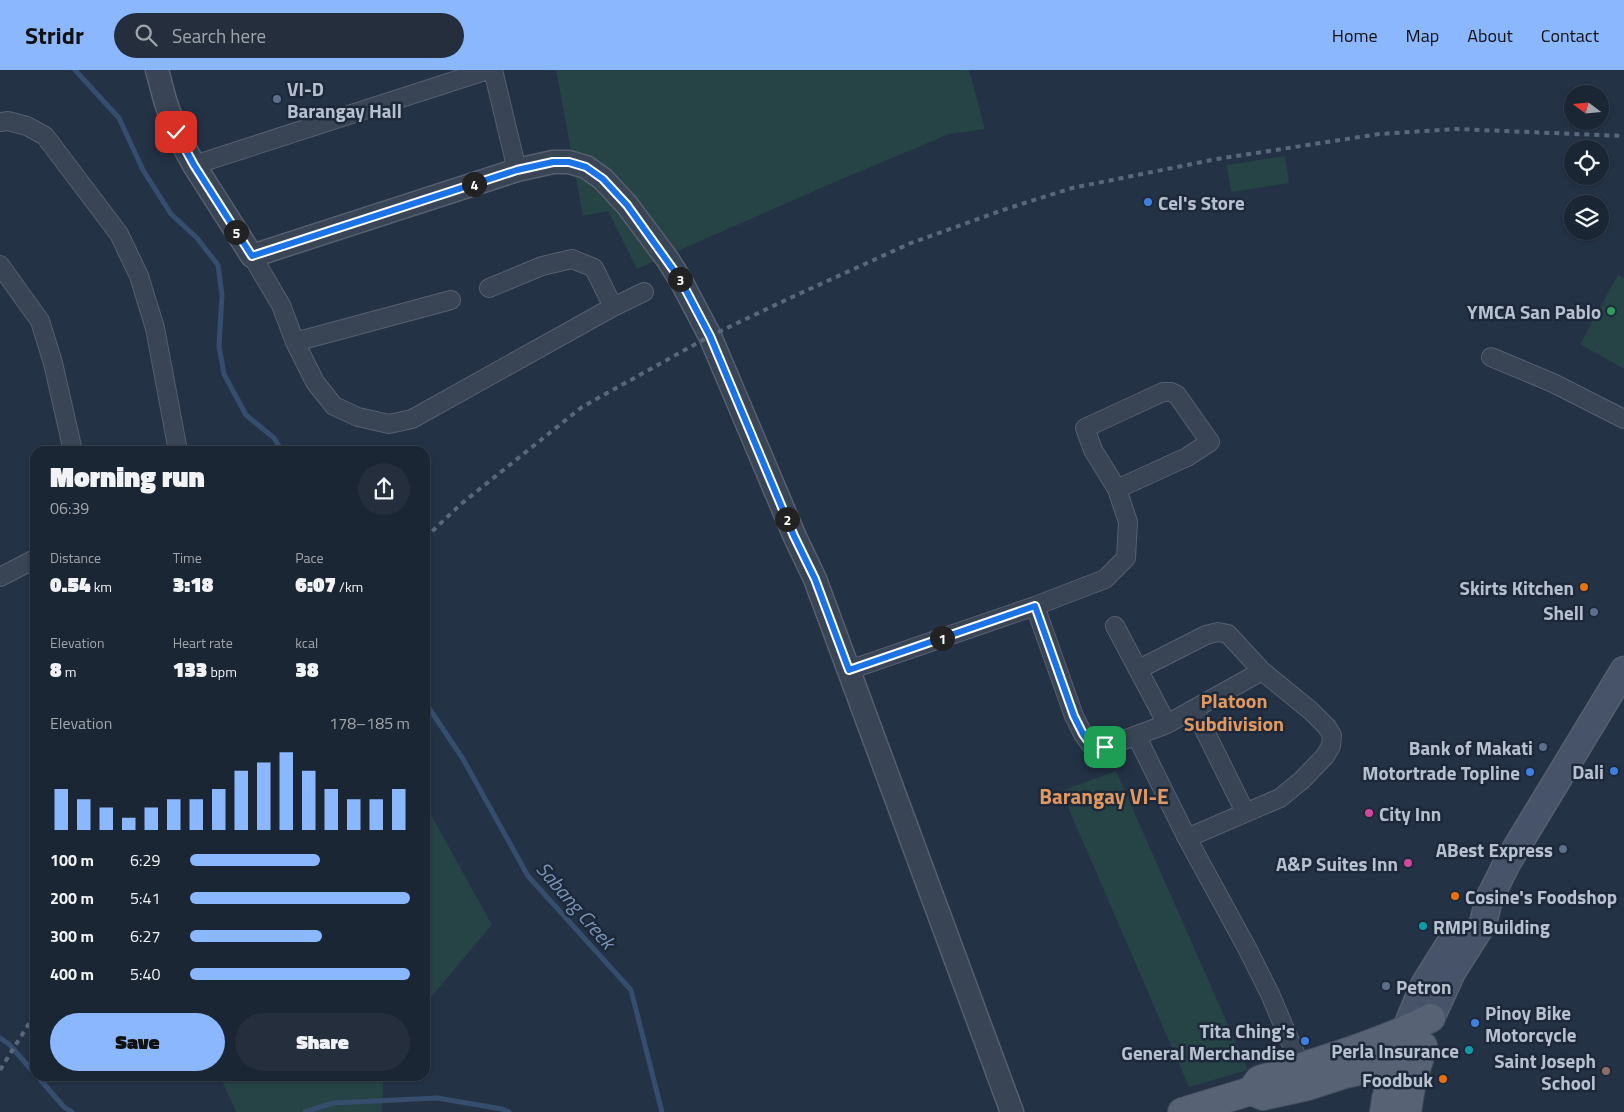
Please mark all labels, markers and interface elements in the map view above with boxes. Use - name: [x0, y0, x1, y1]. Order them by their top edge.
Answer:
- search box: [114, 13, 464, 58]
- text: Stridr: [25, 17, 84, 53]
- icon: search: [132, 21, 160, 49]
- text: Search here: [172, 21, 266, 50]
- text: Home: [1332, 22, 1378, 49]
- text: Map: [1406, 22, 1439, 49]
- text: About: [1467, 22, 1513, 49]
- text: Contact: [1541, 22, 1599, 49]
- place label: VI-D Barangay Hall: [287, 74, 402, 125]
- north arrow: [1564, 85, 1609, 130]
- map controls: [1564, 85, 1609, 240]
- marker: VI-D Barangay Hall: [271, 93, 283, 105]
- pin: [155, 111, 197, 153]
- icon: check: [162, 118, 190, 146]
- button: locate: [1564, 140, 1609, 185]
- pin: 4: [462, 172, 486, 196]
- text: 4: [471, 174, 478, 195]
- place label: Cel's Store: [1158, 188, 1245, 217]
- button: layers: [1564, 195, 1609, 240]
- marker: Cel's Store: [1142, 196, 1154, 208]
- pin: 5: [224, 220, 248, 244]
- text: 5: [233, 222, 240, 243]
- pin: 3: [668, 266, 692, 292]
- text: 3: [677, 269, 684, 290]
- place label: YMCA San Pablo: [1467, 297, 1601, 326]
- marker: YMCA San Pablo: [1605, 305, 1617, 317]
- text: Morning run: [50, 455, 205, 498]
- button: share: [358, 463, 410, 515]
- text: 06:39: [50, 496, 89, 520]
- pin: 2: [774, 506, 800, 532]
- text: 2: [784, 509, 791, 530]
- text: Distance: [50, 547, 101, 568]
- text: Time: [173, 547, 202, 568]
- text: Pace: [295, 547, 324, 568]
- text: 0.54: [50, 568, 91, 600]
- text: 3:18: [173, 568, 213, 600]
- text: 6:07: [295, 568, 336, 600]
- place label: Skirts Kitchen: [1460, 573, 1574, 602]
- text: km: [91, 576, 112, 597]
- text: /km: [336, 576, 363, 597]
- marker: Skirts Kitchen: [1578, 581, 1590, 593]
- place label: Shell: [1543, 598, 1584, 627]
- marker: Shell: [1588, 606, 1600, 618]
- pin: 1: [930, 626, 954, 650]
- text: 1: [939, 628, 946, 649]
- text: Elevation: [50, 632, 104, 653]
- text: Heart rate: [173, 632, 233, 653]
- text: kcal: [295, 632, 318, 653]
- text: 8: [50, 653, 62, 685]
- text: 133: [173, 653, 207, 685]
- text: 38: [295, 653, 318, 685]
- text: m: [62, 661, 76, 682]
- text: bpm: [207, 661, 237, 682]
- district label: Platoon Subdivision: [1184, 685, 1284, 739]
- text: Elevation: [50, 711, 112, 735]
- text: 178–185 m: [329, 711, 410, 735]
- pin: [1084, 726, 1126, 768]
- icon: arrive: [1091, 733, 1119, 761]
- place label: Bank of Makati: [1409, 733, 1533, 762]
- marker: Bank of Makati: [1537, 741, 1549, 753]
- place label: Dali: [1572, 757, 1604, 786]
- place label: Motortrade Topline: [1362, 758, 1520, 787]
- marker: Dali: [1608, 765, 1620, 777]
- marker: Motortrade Topline: [1524, 766, 1536, 778]
- district label: Barangay VI-E: [1039, 780, 1169, 812]
- place label: City Inn: [1379, 799, 1441, 828]
- marker: City Inn: [1363, 807, 1375, 819]
- place label: ABest Express: [1436, 835, 1553, 864]
- marker: ABest Express: [1557, 843, 1569, 855]
- text: 100 m: [50, 848, 94, 872]
- text: 6:29: [130, 848, 160, 872]
- place label: A&P Suites Inn: [1276, 849, 1398, 878]
- water label: Sabang Creek: [529, 854, 624, 957]
- marker: A&P Suites Inn: [1402, 857, 1414, 869]
- place label: Cosine's Foodshop: [1465, 882, 1617, 911]
- text: 200 m: [50, 886, 94, 910]
- text: 5:41: [130, 886, 160, 910]
- marker: Cosine's Foodshop: [1449, 890, 1461, 902]
- place label: RMPI Building: [1433, 912, 1550, 941]
- marker: RMPI Building: [1417, 920, 1429, 932]
- text: 300 m: [50, 924, 94, 948]
- text: 6:27: [130, 924, 160, 948]
- text: 400 m: [50, 962, 94, 986]
- text: 5:40: [130, 962, 160, 986]
- place label: Petron: [1396, 972, 1451, 1001]
- marker: Petron: [1380, 980, 1392, 992]
- place label: Pinoy Bike Motorcycle: [1485, 998, 1577, 1049]
- button: Save: [50, 1013, 225, 1071]
- button: Share: [235, 1013, 410, 1071]
- place label: Tita Ching's General Merchandise: [1121, 1016, 1295, 1067]
- marker: Pinoy Bike Motorcycle: [1469, 1017, 1481, 1029]
- marker: Tita Ching's General Merchandise: [1299, 1035, 1311, 1047]
- place label: Perla Insurance: [1331, 1036, 1459, 1065]
- marker: Perla Insurance: [1463, 1044, 1475, 1056]
- place label: Saint Joseph School: [1494, 1046, 1596, 1097]
- place label: Foodbuk: [1362, 1065, 1433, 1094]
- marker: Saint Joseph School: [1600, 1065, 1612, 1077]
- marker: Foodbuk: [1437, 1073, 1449, 1085]

